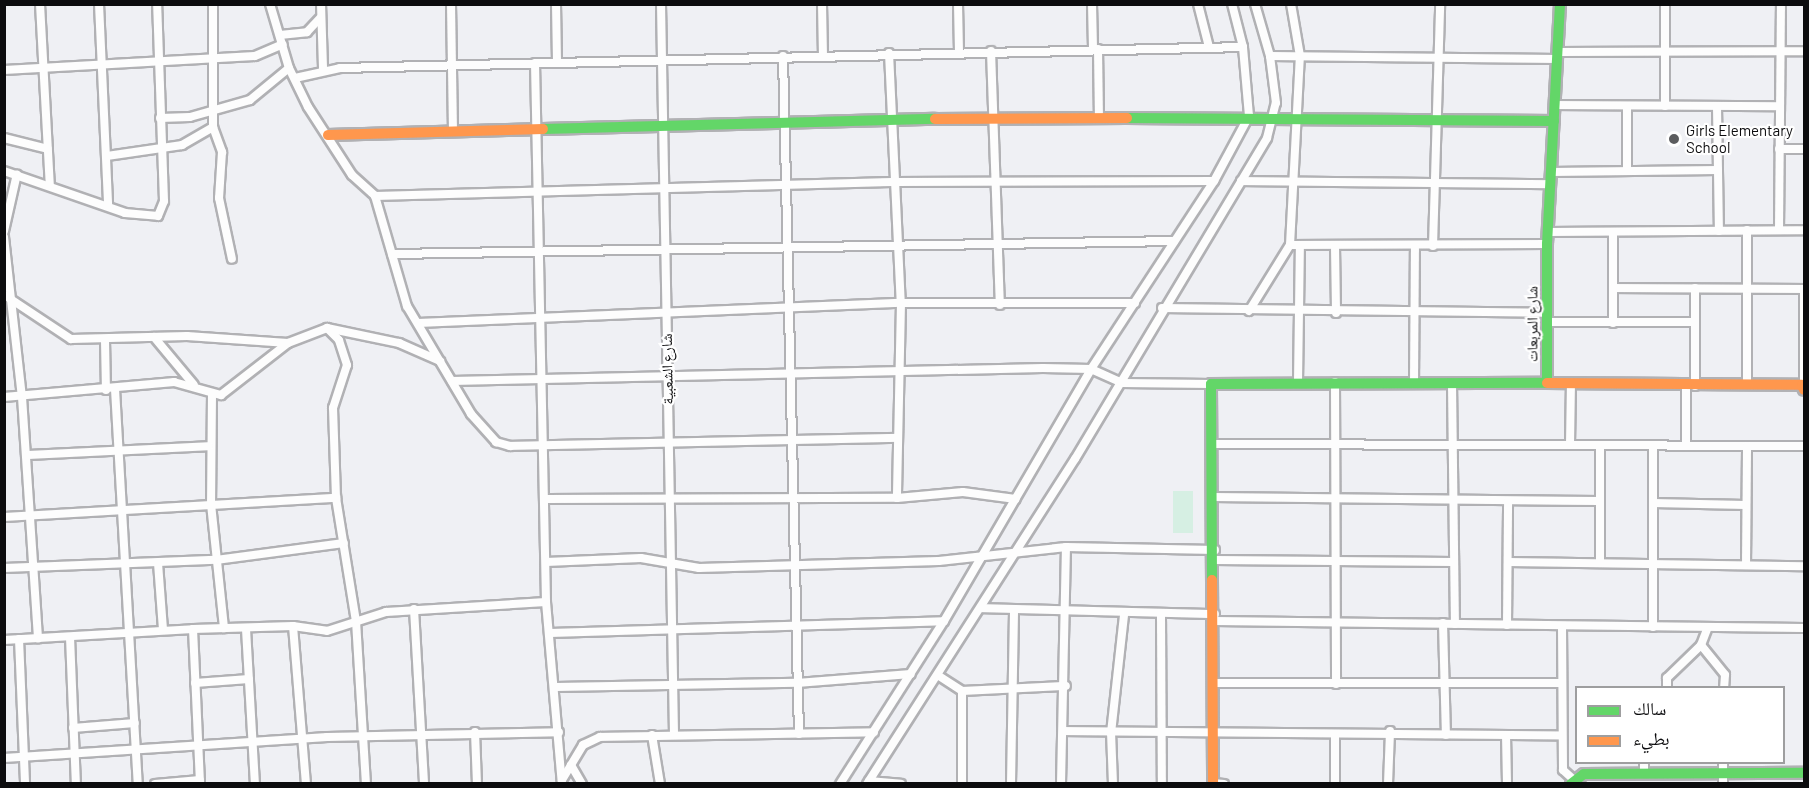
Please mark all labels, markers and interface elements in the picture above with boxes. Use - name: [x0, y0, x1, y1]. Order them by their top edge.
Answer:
- place label: Girls Elementary School: [1686, 121, 1793, 156]
- marker: Girls Elementary School: [1667, 132, 1681, 146]
- street label: شارع المربعات: [1523, 286, 1541, 362]
- street label: شارع الشعبية: [657, 333, 677, 405]
- legend: [1575, 686, 1785, 764]
- text: سالك: [1633, 697, 1666, 719]
- text: بطيء: [1633, 727, 1670, 749]

